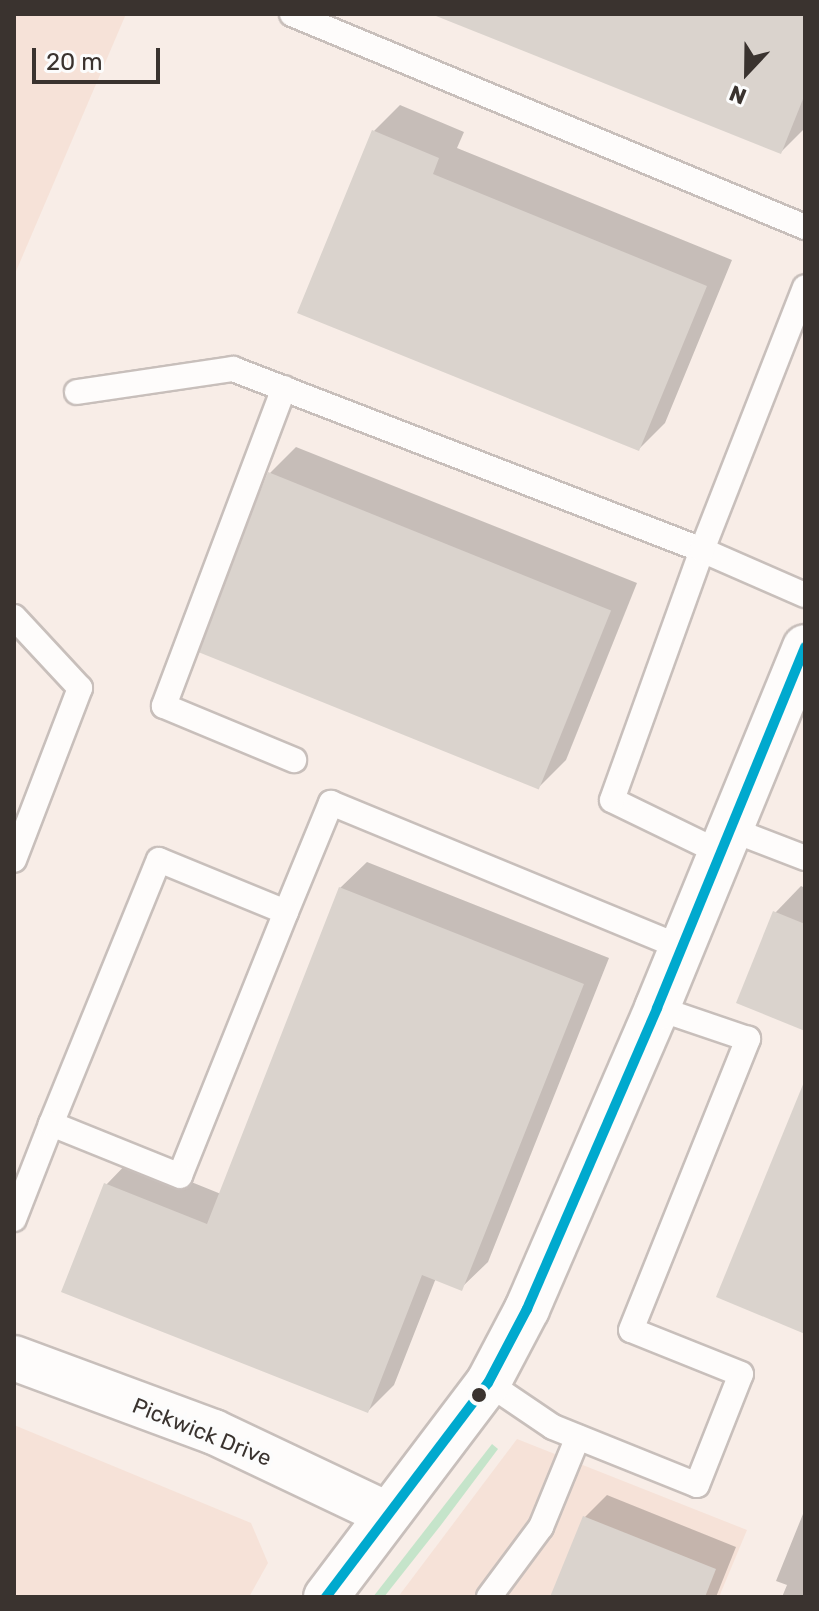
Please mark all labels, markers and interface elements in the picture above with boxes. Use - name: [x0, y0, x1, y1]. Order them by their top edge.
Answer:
- scale bar: [36, 32, 164, 82]
- north arrow: [707, 32, 787, 112]
- text: 20 m: [46, 48, 103, 76]
- text: N: [725, 79, 750, 110]
- unlabelled marker: [471, 1387, 487, 1403]
- street label: Pickwick Drive: [129, 1392, 275, 1472]

